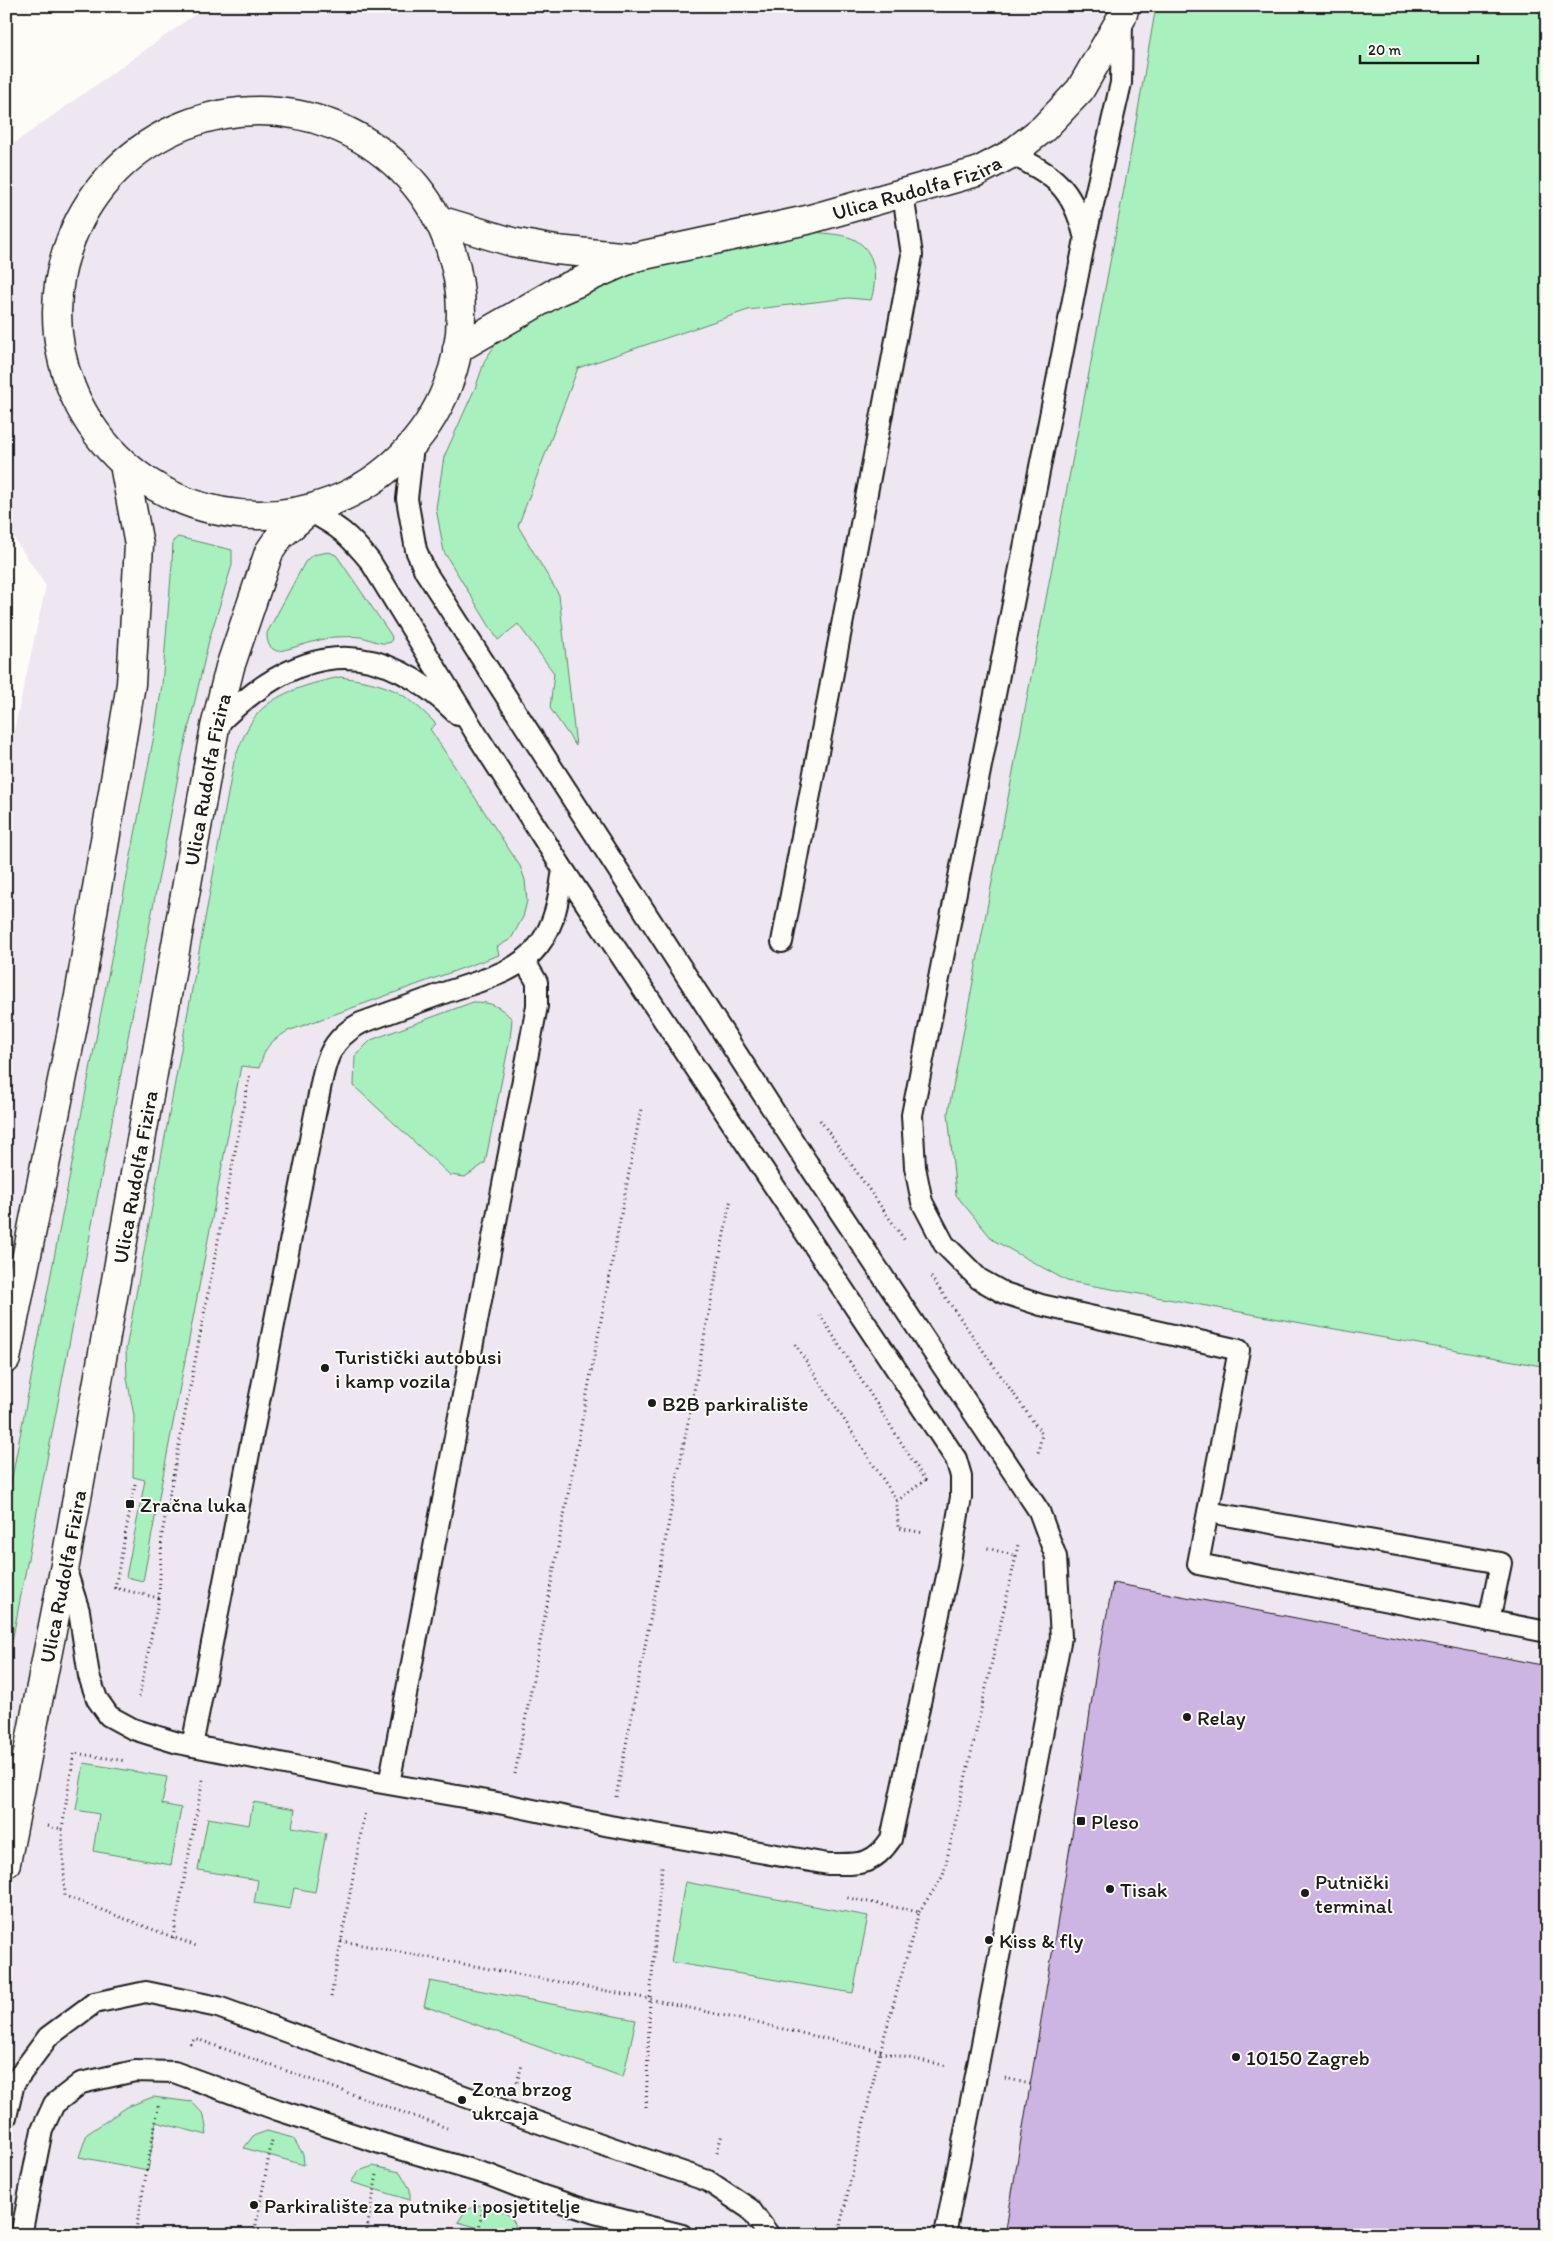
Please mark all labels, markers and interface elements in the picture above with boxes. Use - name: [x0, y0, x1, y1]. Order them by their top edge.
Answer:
- scale bar: [1360, 32, 1478, 64]
- text: 20 m: [1368, 41, 1402, 59]
- street label: Ulica Rudolfa Fizira: [829, 149, 1005, 225]
- street label: Ulica Rudolfa Fizira: [178, 690, 236, 868]
- street label: Ulica Rudolfa Fizira: [107, 1088, 162, 1265]
- place label: Turistički autobusi i kamp vozila: [335, 1344, 502, 1393]
- marker: Turistički autobusi i kamp vozila: [319, 1362, 331, 1374]
- place label: B2B parkiralište: [662, 1391, 809, 1416]
- marker: B2B parkiralište: [646, 1397, 658, 1409]
- street label: Ulica Rudolfa Fizira: [33, 1488, 91, 1665]
- place label: Zračna luka: [140, 1492, 247, 1517]
- marker: Zračna luka: [124, 1498, 136, 1510]
- place label: Relay: [1197, 1705, 1246, 1730]
- marker: Relay: [1181, 1711, 1193, 1723]
- place label: Pleso: [1091, 1809, 1139, 1834]
- marker: Pleso: [1075, 1815, 1087, 1827]
- place label: Putnički terminal: [1315, 1869, 1393, 1918]
- place label: Tisak: [1120, 1877, 1168, 1902]
- marker: Tisak: [1104, 1883, 1116, 1895]
- marker: Putnički terminal: [1299, 1887, 1311, 1899]
- place label: Kiss & fly: [999, 1928, 1083, 1953]
- marker: Kiss & fly: [983, 1934, 995, 1946]
- place label: 10150 Zagreb: [1246, 2045, 1370, 2070]
- marker: 10150 Zagreb: [1230, 2051, 1242, 2063]
- place label: Zona brzog ukrcaja: [472, 2076, 572, 2125]
- marker: Zona brzog ukrcaja: [456, 2094, 468, 2106]
- place label: Parkiralište za putnike i posjetitelje: [264, 2193, 580, 2218]
- marker: Parkiralište za putnike i posjetitelje: [248, 2199, 260, 2211]

